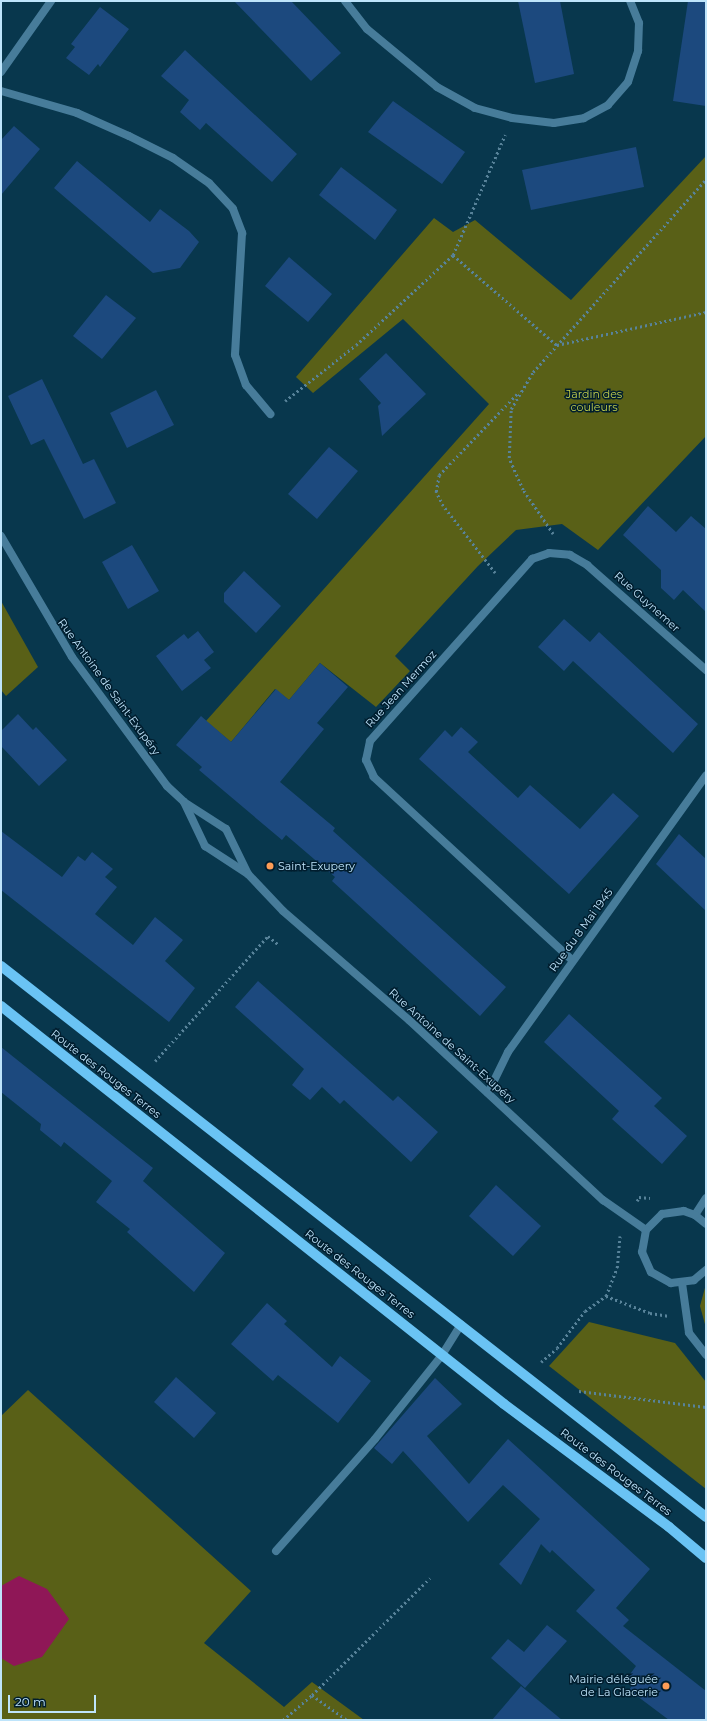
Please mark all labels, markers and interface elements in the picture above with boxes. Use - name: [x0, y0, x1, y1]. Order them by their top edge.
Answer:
- park label: Jardin des couleurs: [566, 388, 622, 414]
- street label: Rue Guynemer: [612, 569, 682, 635]
- street label: Rue Antoine de Saint-Exupéry: [55, 616, 163, 758]
- street label: Rue Jean Mermoz: [363, 648, 439, 730]
- place label: Saint-Exupery: [278, 859, 355, 873]
- marker: Saint-Exupery: [265, 861, 275, 871]
- street label: Rue du 8 Mai 1945: [546, 886, 616, 974]
- street label: Rue Antoine de Saint-Exupéry: [386, 986, 518, 1106]
- street label: Route des Rouges Terres: [48, 1027, 164, 1121]
- street label: Route des Rouges Terres: [302, 1227, 418, 1321]
- street label: Route des Rouges Terres: [558, 1426, 674, 1518]
- place label: Mairie déléguée de La Glacerie: [569, 1673, 658, 1699]
- marker: Mairie déléguée de La Glacerie: [661, 1681, 671, 1691]
- scale bar: [10, 1687, 98, 1713]
- text: 20 m: [15, 1694, 46, 1709]

